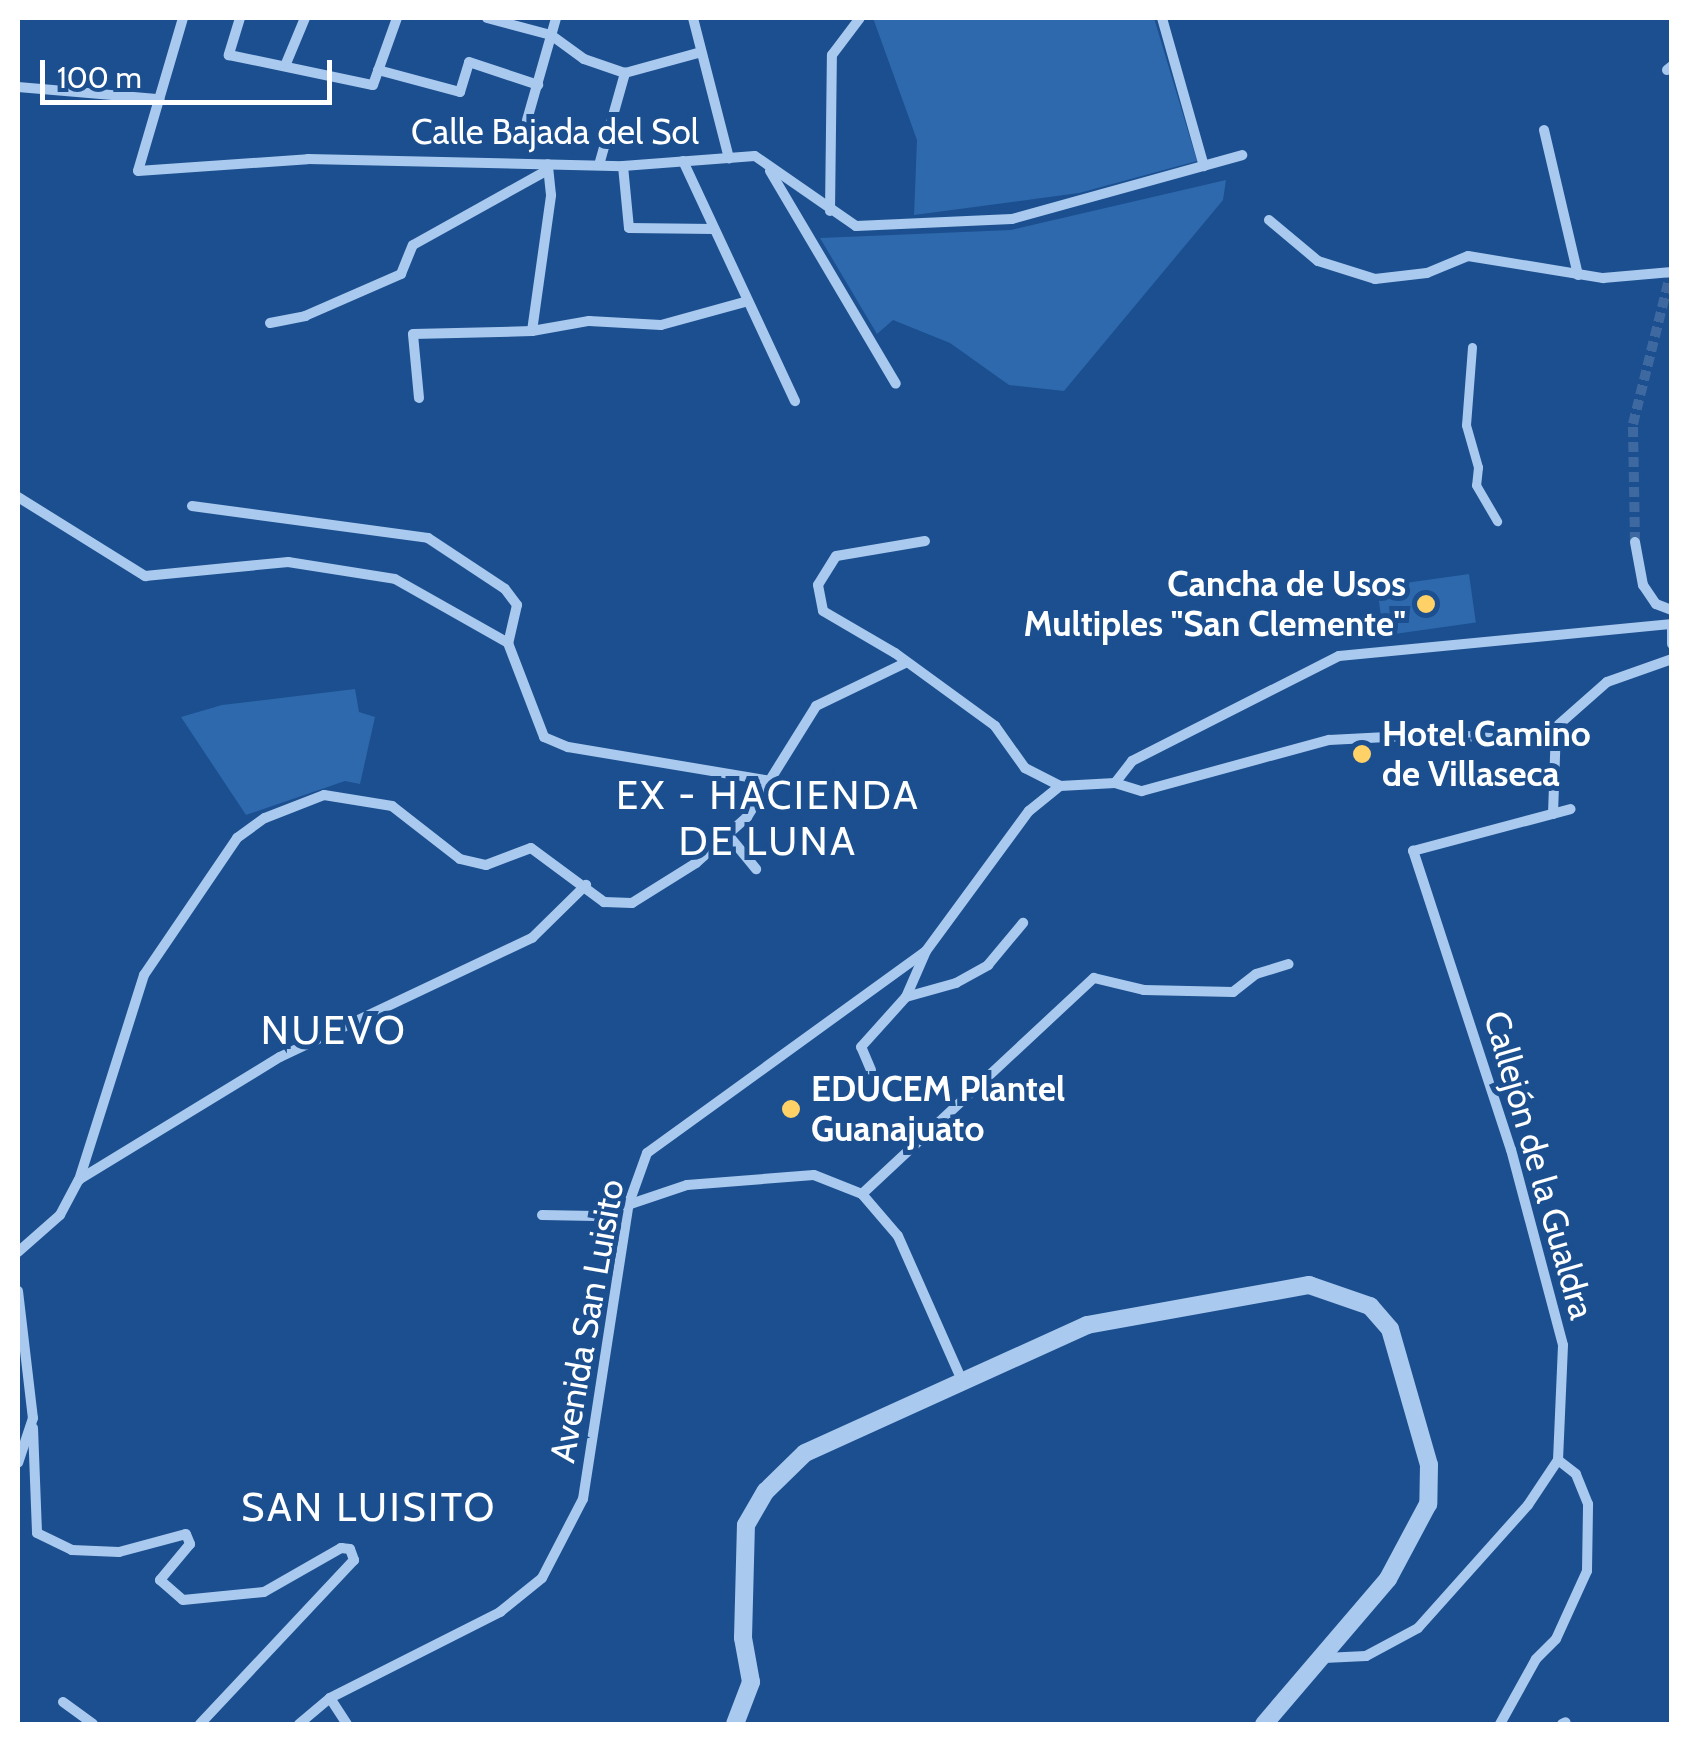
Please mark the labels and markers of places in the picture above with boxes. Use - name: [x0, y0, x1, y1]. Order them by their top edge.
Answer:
- place label: Cancha de Usos Multiples "San Clemente": [1024, 563, 1406, 645]
- marker: Cancha de Usos Multiples "San Clemente": [1415, 593, 1437, 615]
- place label: Hotel Camino de Villaseca: [1382, 713, 1591, 795]
- marker: Hotel Camino de Villaseca: [1351, 743, 1373, 765]
- place label: EDUCEM Plantel Guanajuato: [811, 1068, 1065, 1150]
- marker: EDUCEM Plantel Guanajuato: [780, 1098, 802, 1120]

